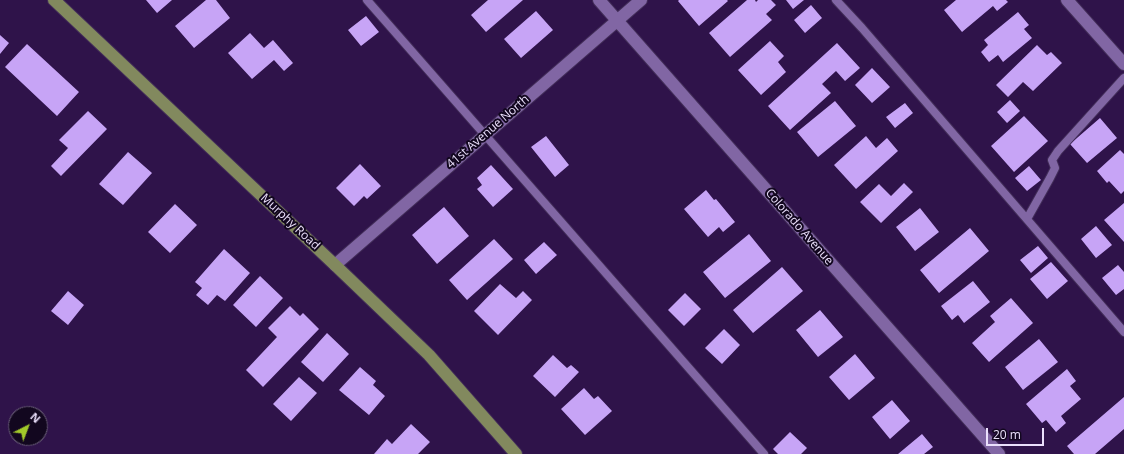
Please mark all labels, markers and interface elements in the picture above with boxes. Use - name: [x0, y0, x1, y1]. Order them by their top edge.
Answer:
- street label: 41st Avenue North: [444, 92, 532, 172]
- street label: Colorado Avenue: [762, 186, 836, 268]
- street label: Murphy Road: [257, 191, 323, 253]
- north arrow: [8, 406, 48, 446]
- text: N: [27, 409, 44, 426]
- scale bar: [988, 420, 1046, 446]
- text: 20 m: [993, 426, 1021, 443]

